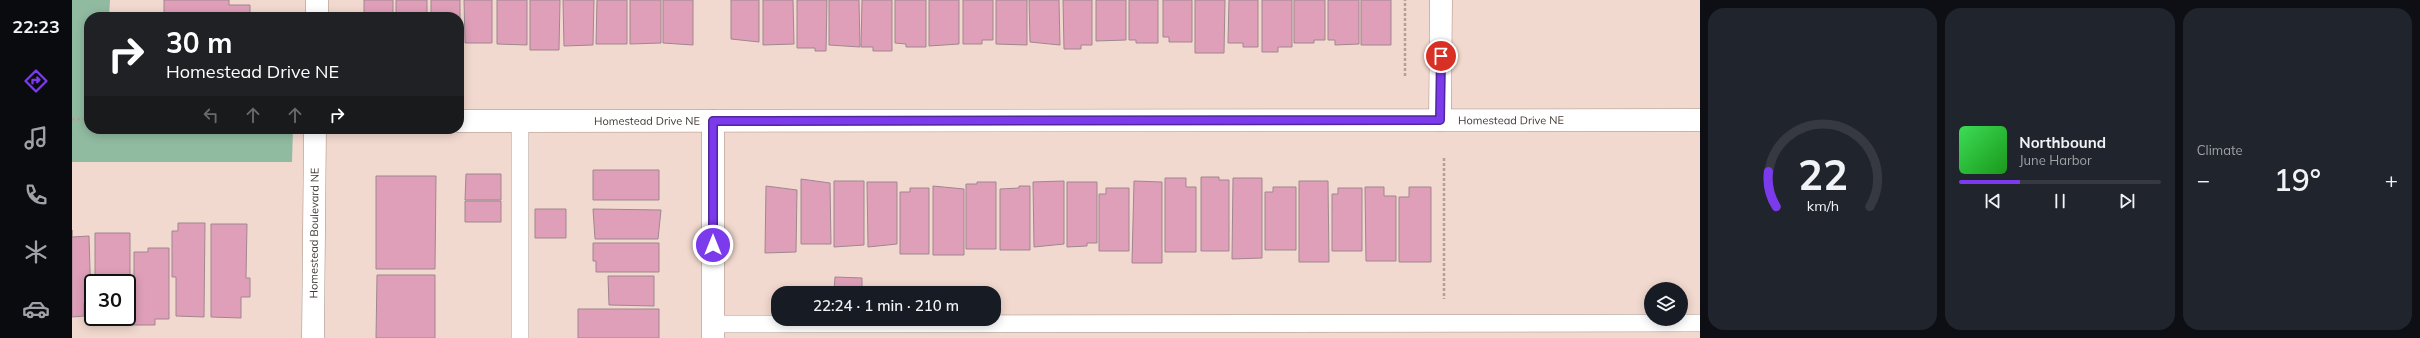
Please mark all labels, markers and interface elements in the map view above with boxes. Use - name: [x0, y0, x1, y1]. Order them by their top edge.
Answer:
- text: 22:23: [12, 15, 60, 38]
- text: 30 m: [166, 25, 232, 60]
- icon: right: [100, 28, 152, 80]
- pin: [1424, 39, 1458, 73]
- icon: arrive: [1430, 45, 1452, 67]
- text: Homestead Drive NE: [166, 60, 339, 83]
- icon: directions: [22, 67, 50, 95]
- icon: left: [200, 104, 222, 126]
- icon: ahead: [242, 104, 264, 126]
- icon: ahead: [284, 104, 306, 126]
- icon: right: [326, 104, 348, 126]
- street label: Homestead Drive NE: [1458, 113, 1564, 127]
- street label: Homestead Drive NE: [594, 114, 700, 128]
- icon: music: [22, 124, 50, 152]
- text: Northbound: [2019, 133, 2106, 152]
- text: Climate: [2197, 142, 2243, 158]
- text: 22: [1798, 148, 1848, 200]
- text: June Harbor: [2019, 152, 2092, 168]
- text: 19°: [2274, 161, 2321, 199]
- text: −: [2197, 166, 2210, 194]
- text: +: [2385, 166, 2398, 194]
- street label: Homestead Boulevard NE: [306, 168, 322, 298]
- icon: phone: [22, 181, 50, 209]
- icon: previous: [1982, 190, 2004, 212]
- icon: pause: [2049, 190, 2071, 212]
- icon: next: [2116, 190, 2138, 212]
- text: km/h: [1807, 197, 1839, 215]
- position arrow: [692, 224, 734, 266]
- icon: climate: [22, 238, 50, 266]
- speed limit sign: 30: [84, 274, 136, 326]
- map controls: [1644, 282, 1688, 326]
- button: layers: [1644, 282, 1688, 326]
- icon: car: [22, 295, 50, 323]
- text: 22:24 · 1 min · 210 m: [813, 296, 959, 315]

